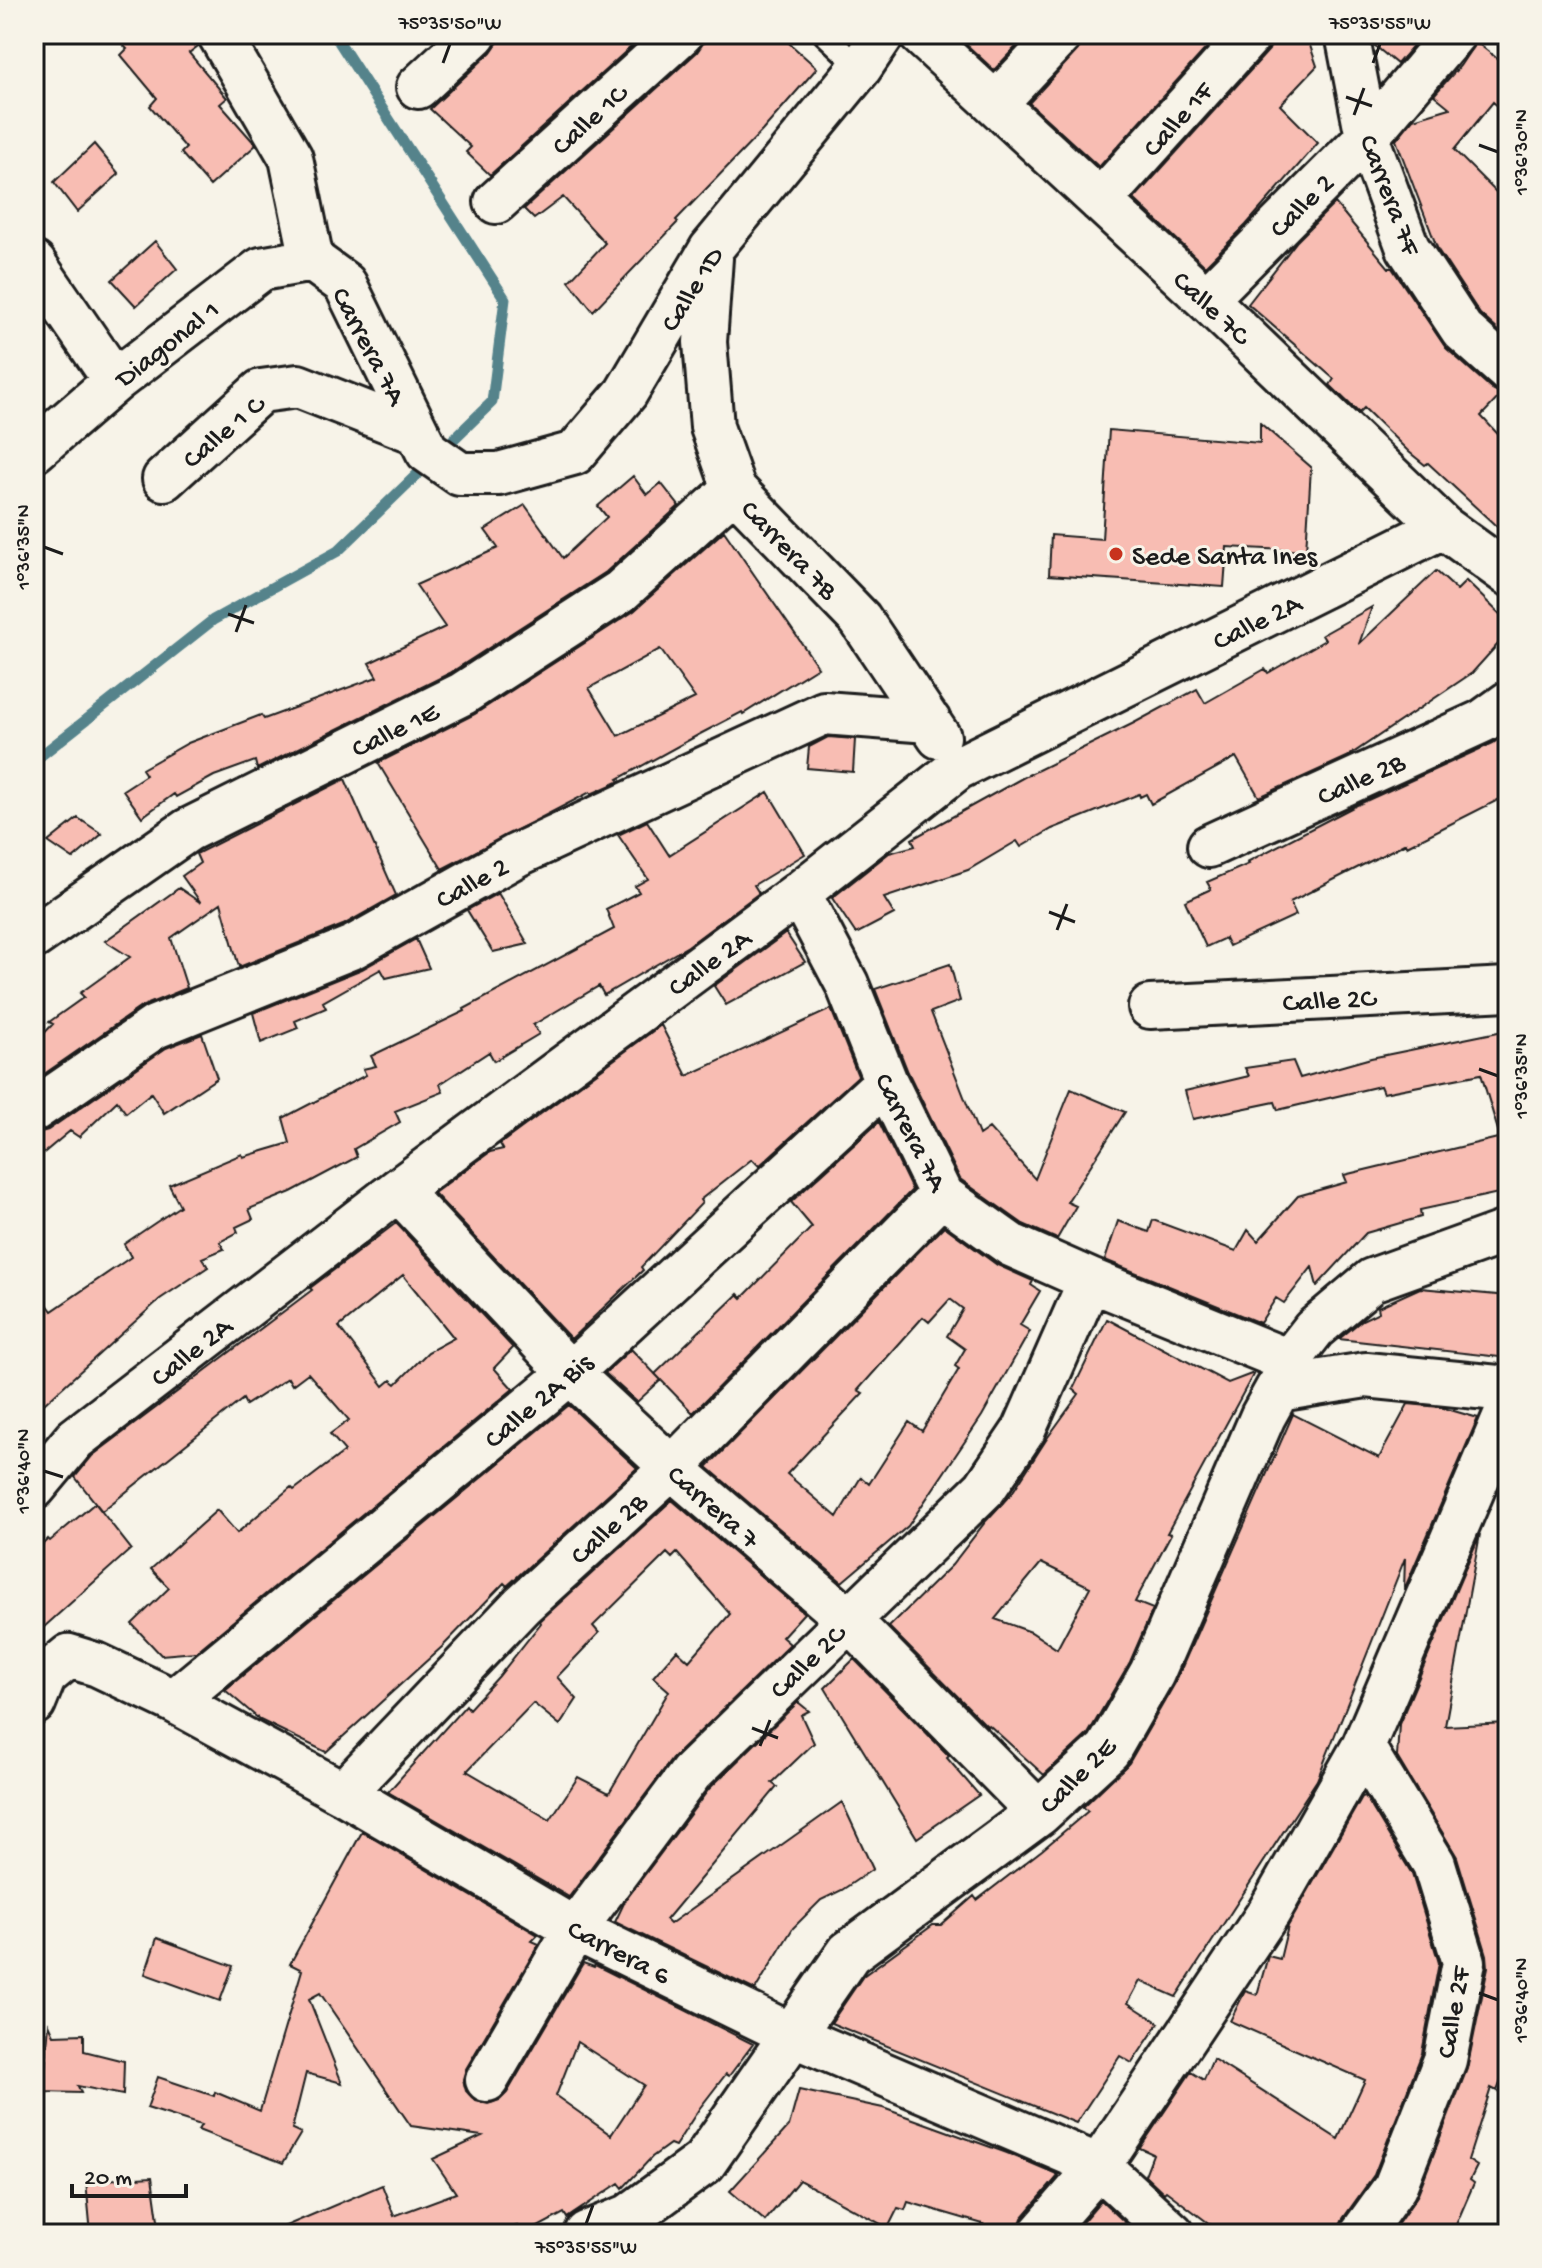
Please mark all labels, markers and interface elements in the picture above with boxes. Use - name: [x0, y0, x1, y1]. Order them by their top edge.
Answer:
- text: 75°35'50"W: [397, 14, 502, 37]
- text: 75°35'55"W: [1328, 14, 1431, 37]
- street label: Calle 1F: [1137, 75, 1223, 165]
- street label: Calle 1C: [546, 78, 637, 164]
- text: 1°36'30"N: [1512, 109, 1535, 196]
- street label: Carrera 7F: [1350, 131, 1426, 262]
- street label: Calle 2: [1264, 168, 1343, 246]
- street label: Calle 1D: [655, 241, 733, 339]
- street label: Calle 7C: [1164, 265, 1257, 355]
- street label: Carrera 7A: [322, 283, 412, 413]
- street label: Diagonal 1: [108, 295, 228, 398]
- street label: Calle 1 C: [177, 388, 274, 477]
- street label: Carrera 7B: [732, 494, 844, 608]
- text: 1°36'35"N: [14, 505, 37, 590]
- place label: Sede Santa Ines: [1132, 542, 1318, 575]
- marker: Sede Santa Ines: [1107, 545, 1125, 563]
- street label: Calle 2A: [1208, 588, 1309, 660]
- street label: Calle 1E: [347, 696, 446, 767]
- street label: Calle 2B: [1313, 747, 1411, 815]
- street label: Calle 2: [431, 852, 515, 918]
- street label: Calle 2A: [663, 923, 760, 1006]
- street label: Calle 2C: [1282, 983, 1378, 1021]
- text: 1°36'35"N: [1512, 1034, 1535, 1119]
- street label: Carrera 7A: [865, 1068, 953, 1199]
- street label: Calle 2A: [145, 1311, 241, 1396]
- street label: Calle 2A Bis: [479, 1347, 601, 1457]
- text: 1°36'40"N: [14, 1429, 37, 1514]
- street label: Carrera 7: [659, 1459, 766, 1558]
- street label: Calle 2B: [565, 1487, 656, 1573]
- street label: Calle 2C: [764, 1618, 855, 1707]
- street label: Calle 2E: [1034, 1731, 1126, 1823]
- street label: Carrera 6: [561, 1914, 676, 1994]
- text: 1°36'40"N: [1512, 1958, 1535, 2043]
- street label: Calle 2F: [1431, 1963, 1480, 2061]
- scale bar: [72, 2148, 186, 2198]
- text: 20 m: [84, 2165, 132, 2194]
- text: 75°35'55"W: [534, 2238, 637, 2261]

